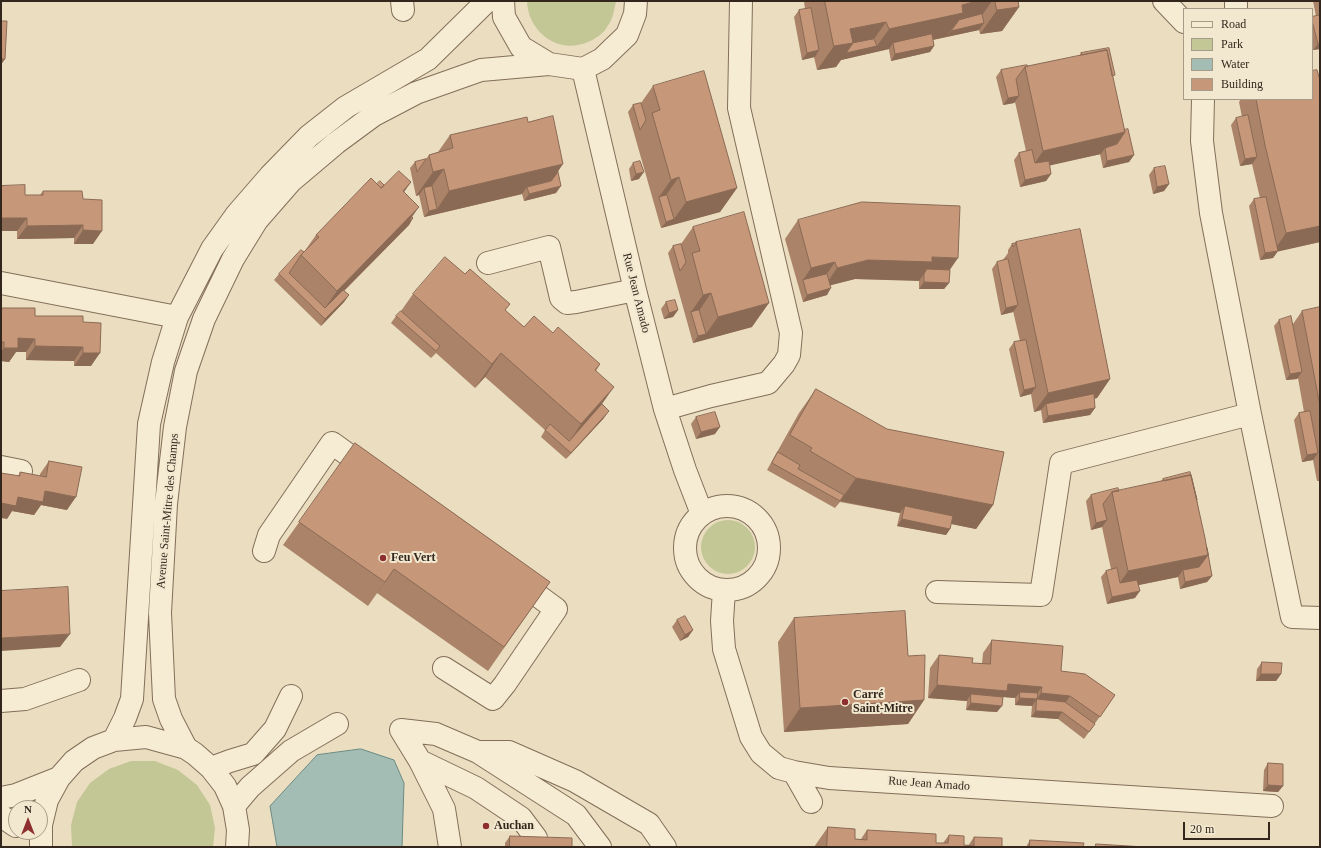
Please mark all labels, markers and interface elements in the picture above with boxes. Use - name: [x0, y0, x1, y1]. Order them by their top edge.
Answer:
- legend: [1183, 8, 1313, 100]
- text: Road: [1221, 17, 1246, 31]
- text: Park: [1221, 37, 1243, 51]
- text: Water: [1221, 57, 1249, 71]
- text: Building: [1221, 77, 1263, 91]
- street label: Rue Jean Amado: [619, 251, 653, 335]
- street label: Avenue Saint-Mitre des Champs: [154, 433, 182, 589]
- place label: Feu Vert: [391, 551, 436, 565]
- marker: Feu Vert: [378, 553, 388, 563]
- place label: Carré Saint-Mitre: [853, 688, 913, 716]
- marker: Carré Saint-Mitre: [840, 697, 850, 707]
- street label: Rue Jean Amado: [888, 774, 970, 794]
- north arrow: [8, 800, 48, 840]
- text: N: [24, 803, 32, 815]
- scale bar: [1185, 814, 1272, 840]
- place label: Auchan: [494, 819, 534, 833]
- marker: Auchan: [481, 821, 491, 831]
- text: 20 m: [1190, 822, 1214, 836]

